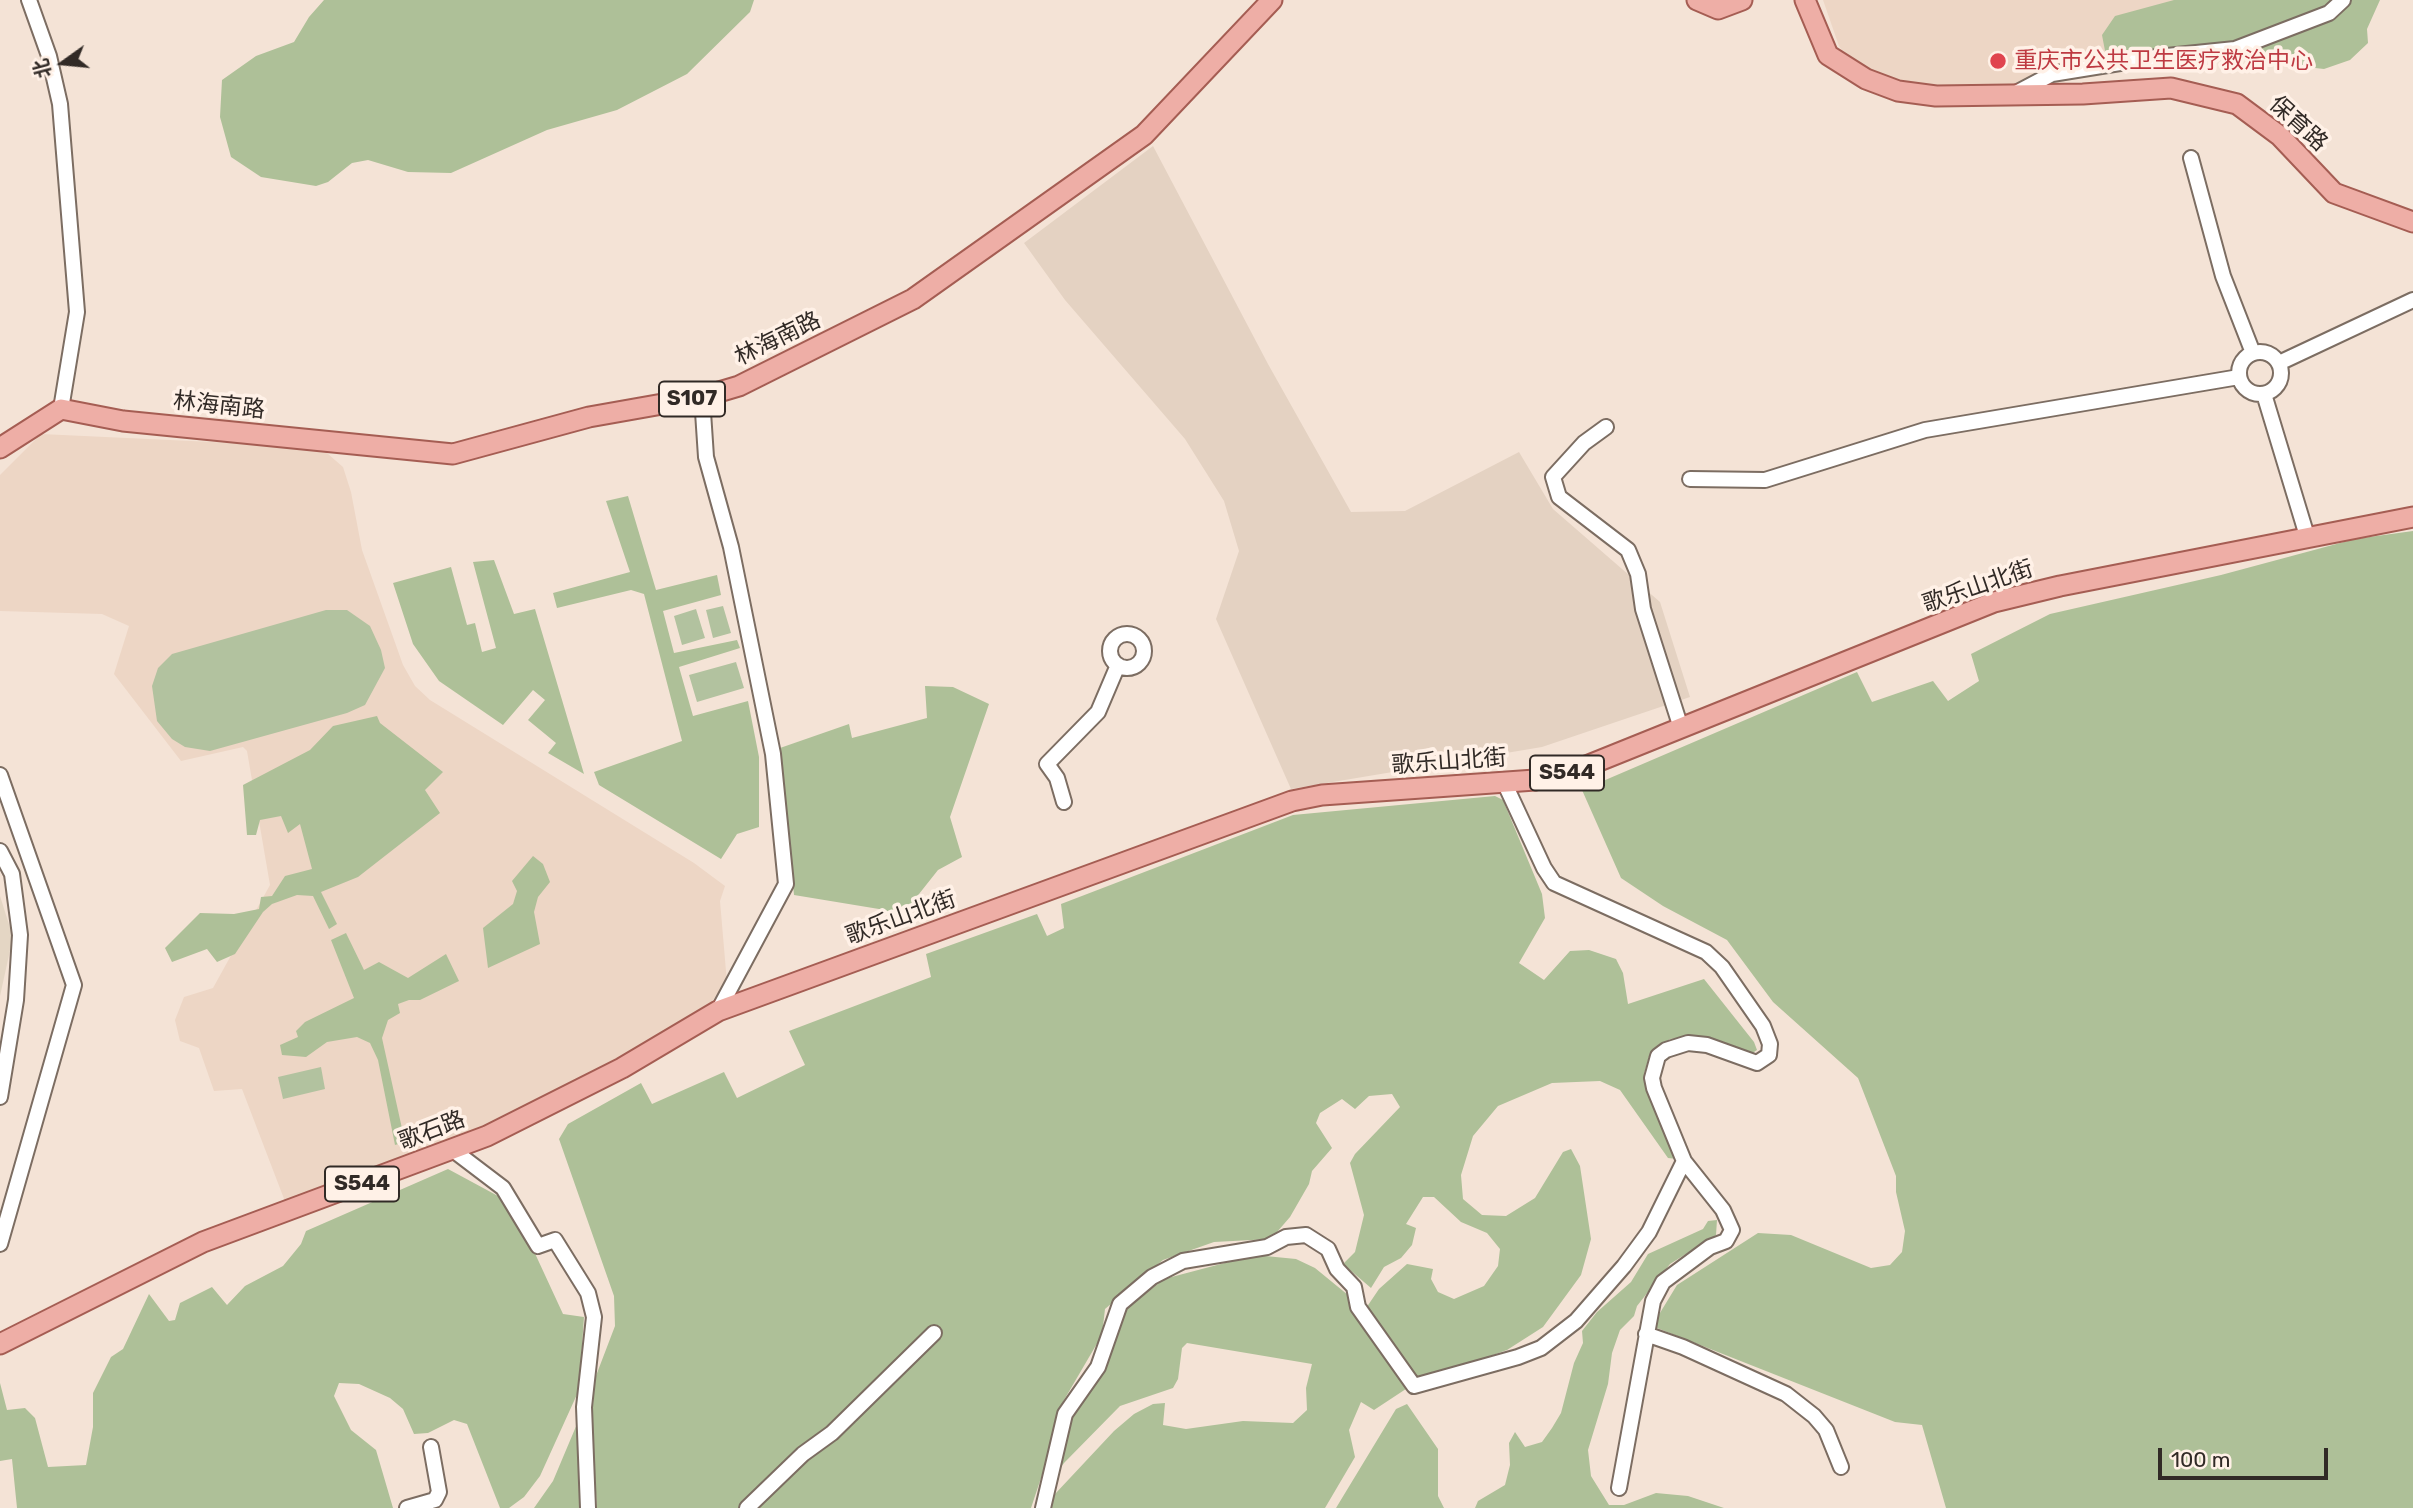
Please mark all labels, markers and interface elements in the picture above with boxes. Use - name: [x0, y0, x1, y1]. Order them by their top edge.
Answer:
- north arrow: [28, 28, 98, 98]
- place label: 重庆市公共卫生医疗救治中心: [2014, 47, 2313, 75]
- marker: 重庆市公共卫生医疗救治中心: [1988, 51, 2008, 71]
- text: 北: [29, 56, 56, 81]
- street label: 保育路: [2263, 91, 2333, 157]
- street label: 林海南路: [731, 306, 825, 372]
- road number: S107: [659, 382, 725, 416]
- street label: 林海南路: [172, 387, 266, 425]
- street label: 歌乐山北街: [1919, 555, 2037, 619]
- street label: 歌乐山北街: [1391, 744, 1507, 780]
- road number: S544: [1530, 756, 1604, 790]
- street label: 歌乐山北街: [842, 885, 960, 951]
- street label: 歌石路: [395, 1106, 469, 1156]
- road number: S544: [325, 1166, 399, 1202]
- scale bar: [2161, 1434, 2331, 1478]
- text: 100 m: [2171, 1447, 2230, 1472]

